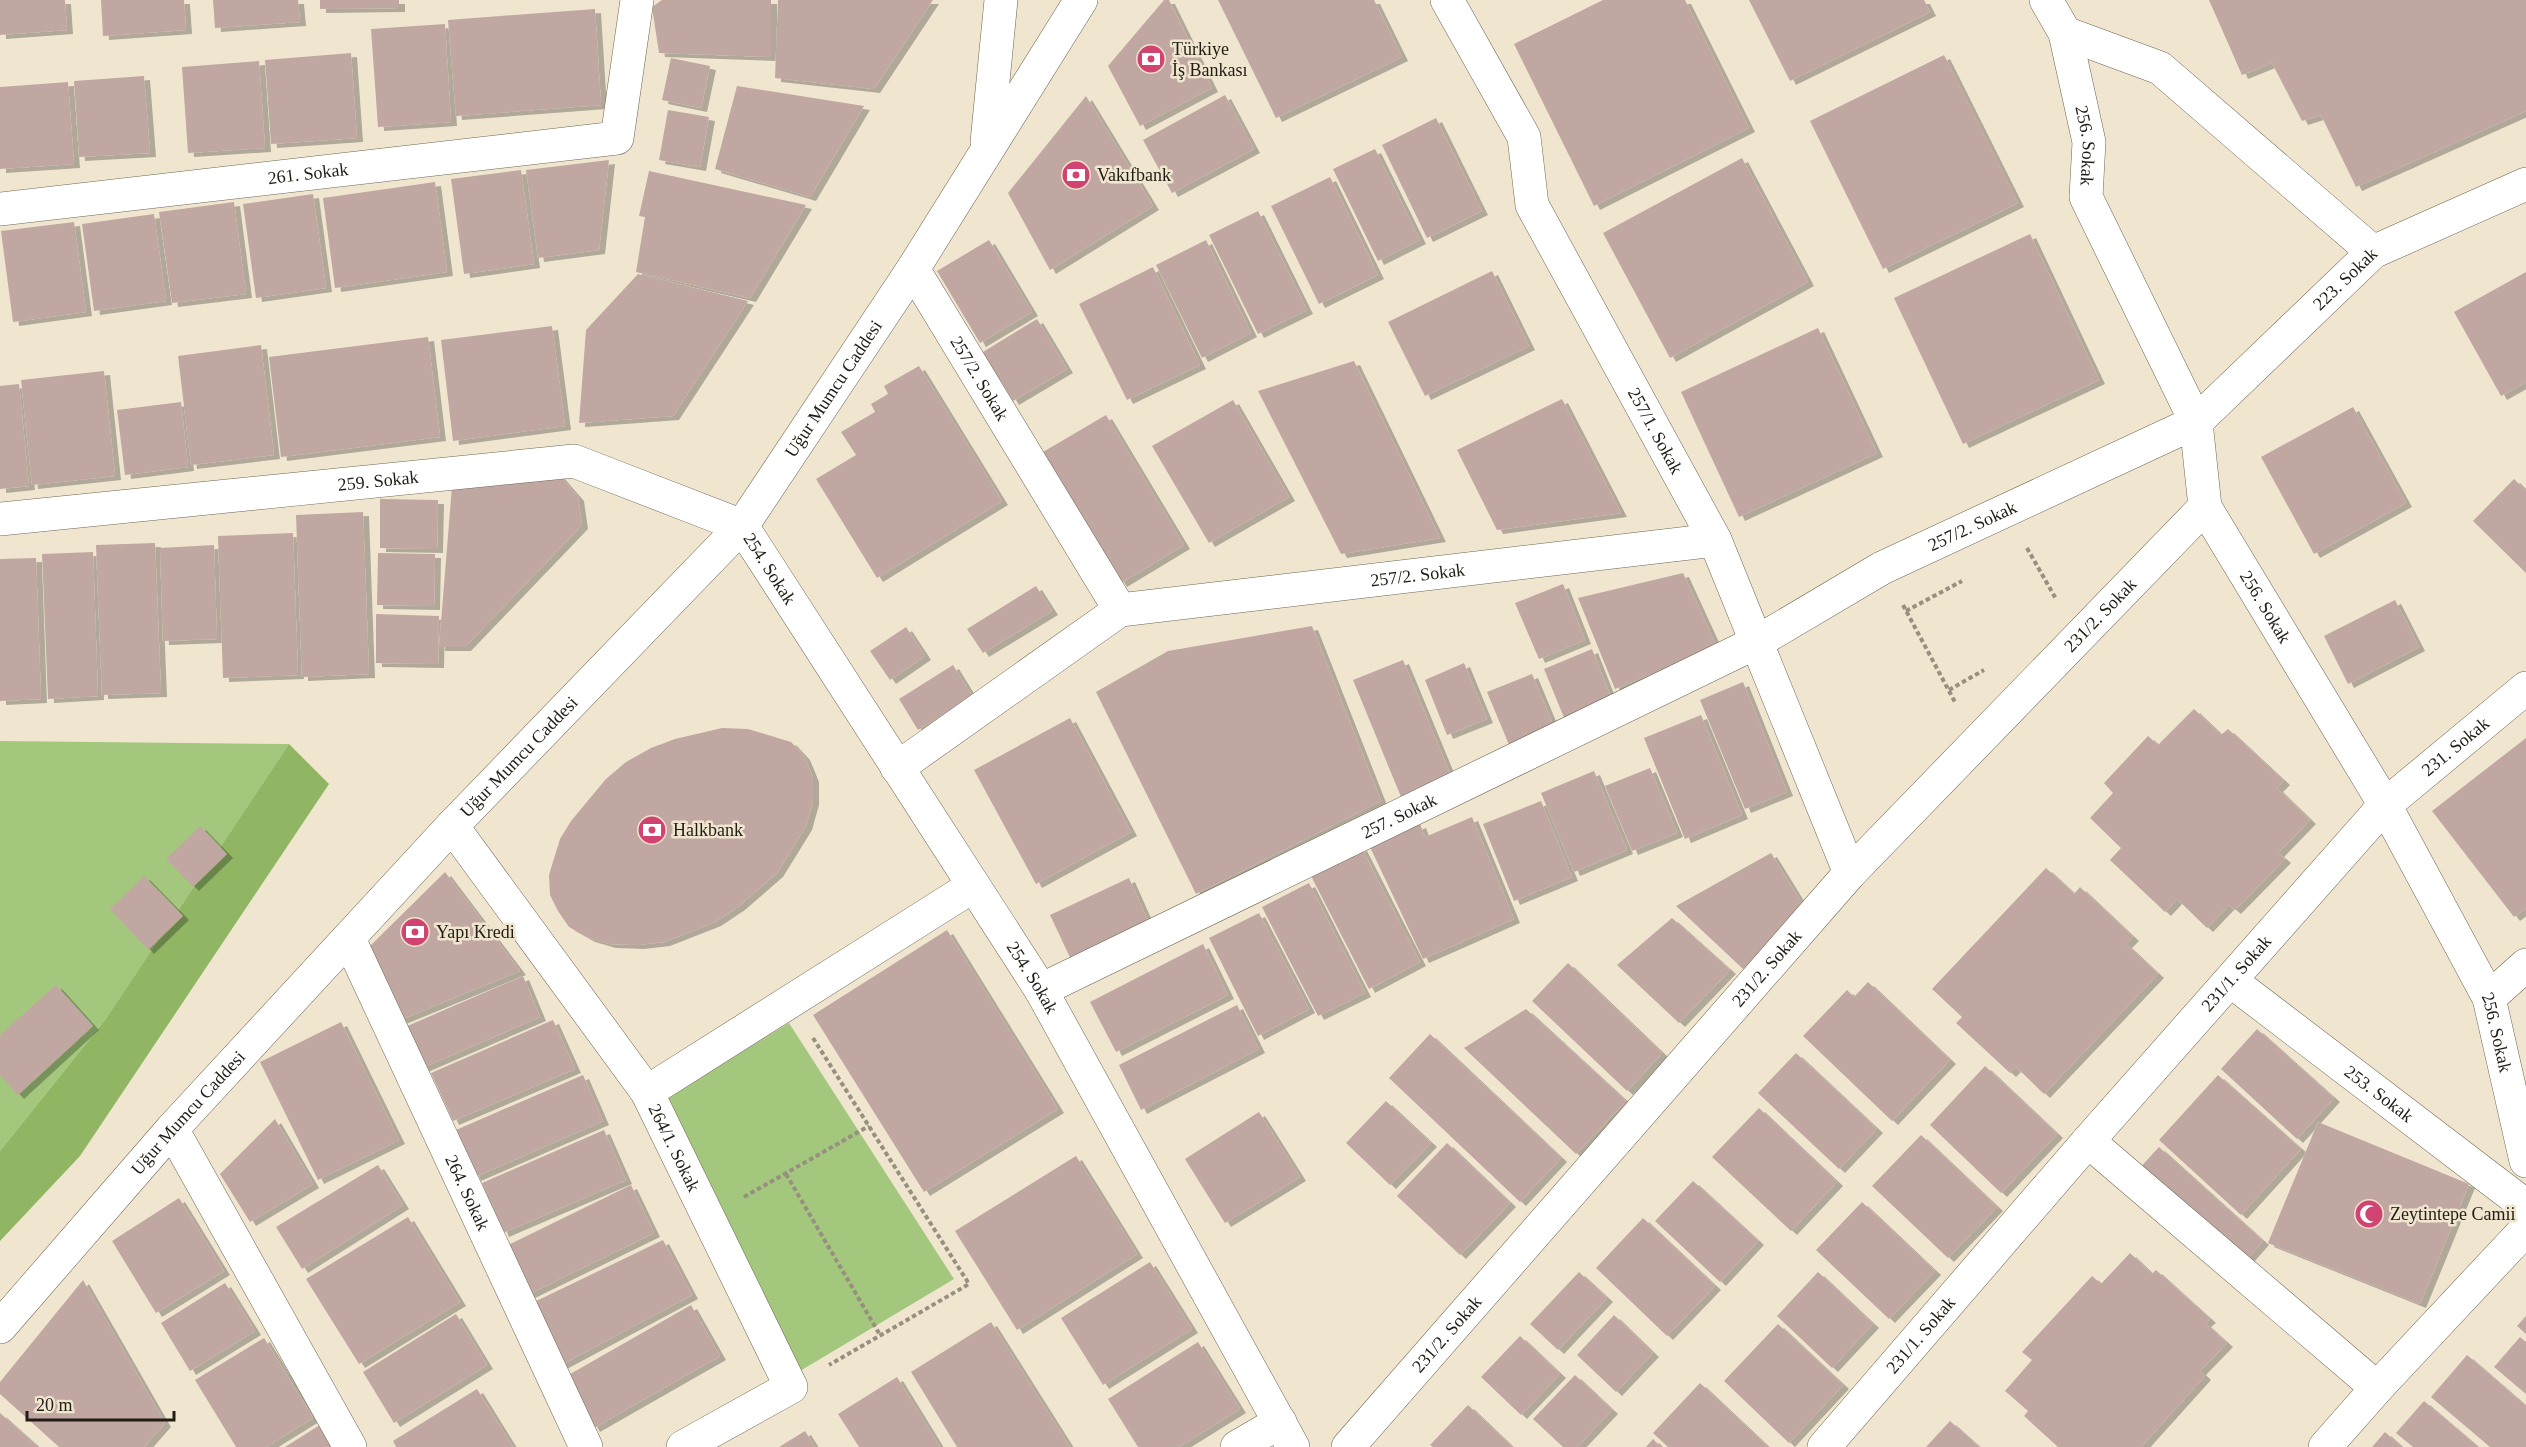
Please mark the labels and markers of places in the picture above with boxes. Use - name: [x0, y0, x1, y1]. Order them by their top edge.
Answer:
- place label: Türkiye İş Bankası: [1172, 39, 1248, 80]
- bank icon: Türkiye İş Bankası: [1135, 43, 1167, 75]
- bank icon: Vakıfbank: [1060, 159, 1092, 191]
- place label: Vakıfbank: [1097, 165, 1171, 185]
- bank icon: Halkbank: [636, 814, 668, 846]
- place label: Halkbank: [673, 820, 743, 840]
- bank icon: Yapı Kredi: [399, 916, 431, 948]
- place label: Yapı Kredi: [436, 922, 515, 942]
- mosque icon: Zeytintepe Camii: [2353, 1198, 2385, 1230]
- place label: Zeytintepe Camii: [2390, 1204, 2515, 1224]

